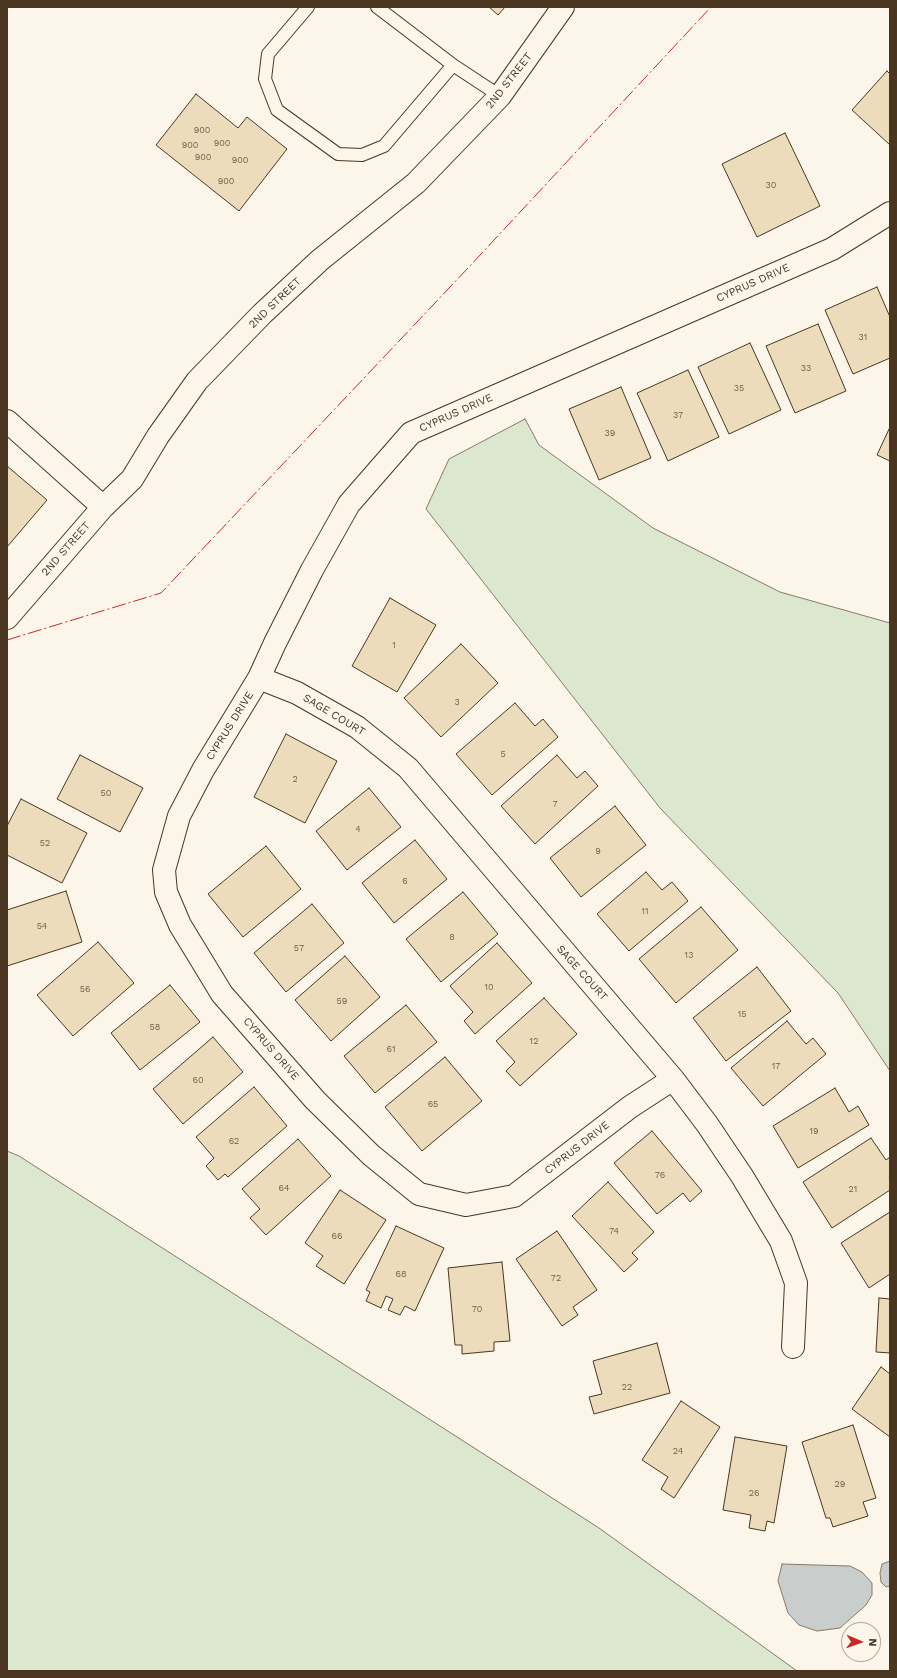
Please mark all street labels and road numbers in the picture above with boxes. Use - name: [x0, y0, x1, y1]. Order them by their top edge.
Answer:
- street label: 2ND STREET: [483, 50, 535, 112]
- street label: CYPRUS DRIVE: [714, 261, 792, 305]
- street label: 2ND STREET: [246, 275, 304, 331]
- street label: CYPRUS DRIVE: [417, 391, 495, 435]
- street label: 2ND STREET: [39, 519, 93, 579]
- street label: CYPRUS DRIVE: [204, 689, 256, 763]
- street label: SAGE COURT: [301, 691, 367, 739]
- street label: SAGE COURT: [554, 943, 610, 1003]
- street label: CYPRUS DRIVE: [240, 1015, 302, 1083]
- street label: CYPRUS DRIVE: [542, 1119, 612, 1177]

